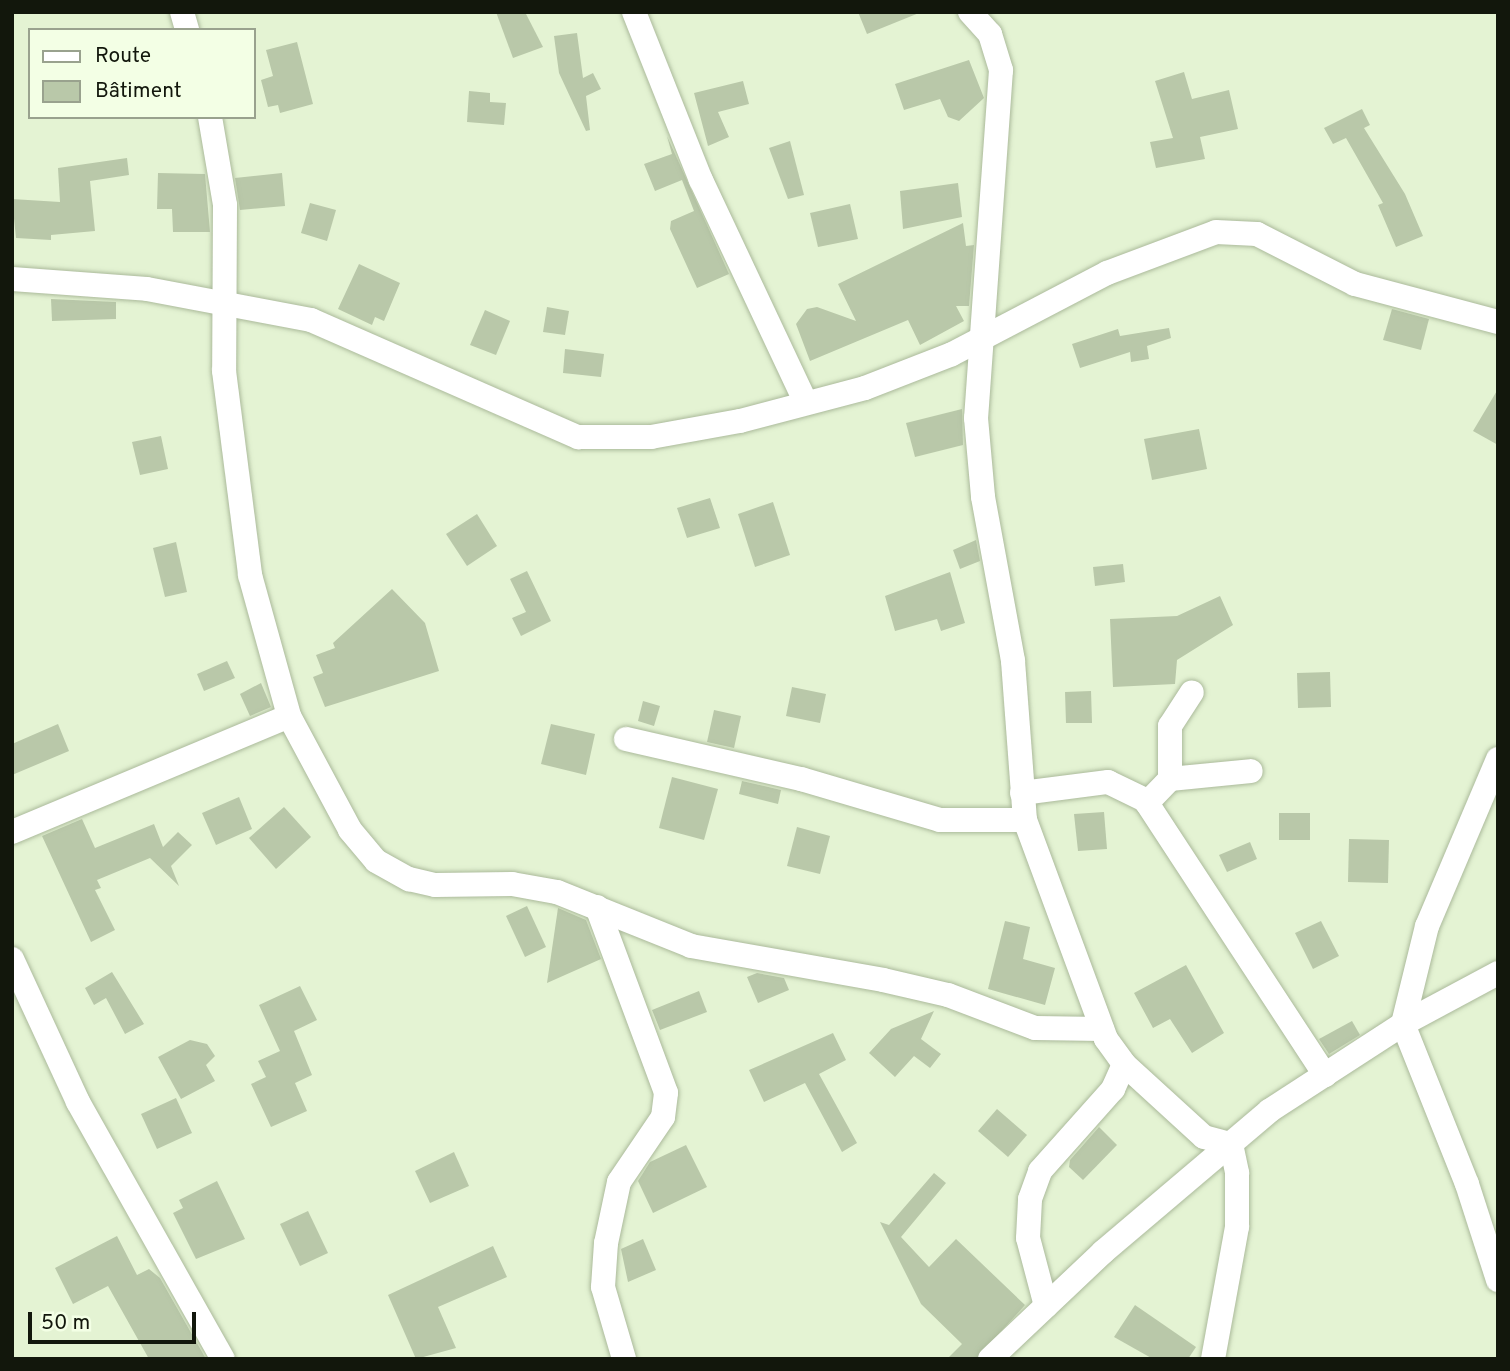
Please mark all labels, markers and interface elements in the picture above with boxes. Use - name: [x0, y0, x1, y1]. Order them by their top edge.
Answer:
- legend: [28, 28, 256, 119]
- text: Route: [95, 43, 151, 70]
- text: Bâtiment: [95, 78, 182, 105]
- scale bar: [32, 1298, 200, 1342]
- text: 50 m: [41, 1310, 90, 1337]

